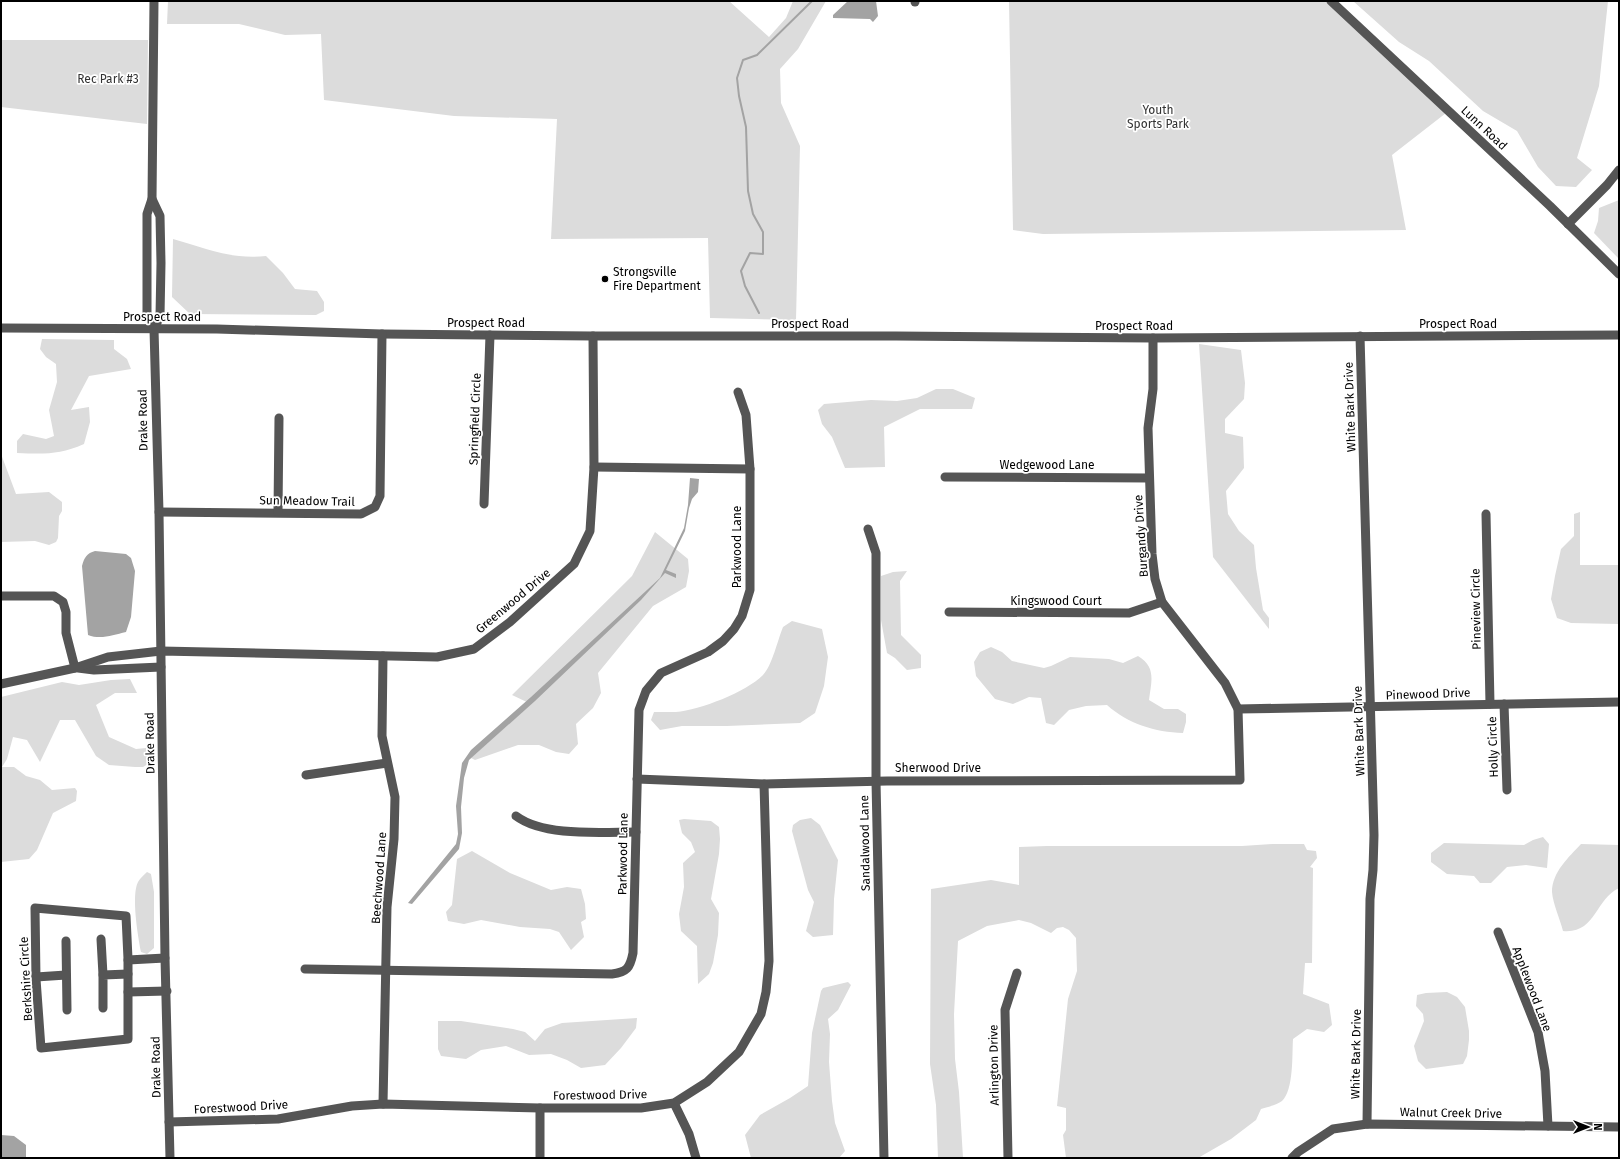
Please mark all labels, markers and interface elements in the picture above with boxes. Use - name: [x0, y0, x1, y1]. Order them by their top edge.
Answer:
- park label: Rec Park #3: [77, 72, 139, 86]
- park label: Youth Sports Park: [1127, 103, 1190, 131]
- street label: Lunn Road: [1458, 103, 1510, 153]
- place label: Strongsville Fire Department: [613, 265, 701, 293]
- marker: Strongsville Fire Department: [600, 274, 610, 284]
- street label: Prospect Road: [123, 310, 201, 324]
- street label: Prospect Road: [447, 316, 525, 330]
- street label: Prospect Road: [771, 317, 849, 331]
- street label: Prospect Road: [1419, 317, 1497, 331]
- street label: Prospect Road: [1095, 319, 1173, 333]
- street label: White Bark Drive: [1341, 362, 1359, 452]
- street label: Springfield Circle: [466, 373, 484, 465]
- street label: Drake Road: [135, 389, 151, 451]
- street label: Wedgewood Lane: [999, 458, 1095, 472]
- street label: Sun Meadow Trail: [259, 493, 355, 509]
- street label: Burgandy Drive: [1131, 494, 1151, 578]
- street label: Parkwood Lane: [730, 506, 744, 588]
- street label: Greenwood Drive: [473, 566, 553, 636]
- street label: Pineview Circle: [1468, 568, 1484, 650]
- street label: Kingswood Court: [1010, 594, 1102, 608]
- street label: White Bark Drive: [1350, 686, 1368, 776]
- street label: Pinewood Drive: [1385, 686, 1471, 702]
- street label: Drake Road: [142, 712, 158, 774]
- street label: Holly Circle: [1485, 716, 1501, 778]
- street label: Sherwood Drive: [895, 761, 981, 775]
- street label: Sandalwood Lane: [857, 795, 873, 891]
- street label: Parkwood Lane: [615, 813, 631, 895]
- street label: Beechwood Lane: [369, 832, 389, 924]
- street label: Berkshire Circle: [17, 936, 35, 1022]
- street label: Applewood Lane: [1509, 944, 1555, 1034]
- street label: White Bark Drive: [1348, 1009, 1364, 1099]
- street label: Arlington Drive: [986, 1024, 1002, 1106]
- street label: Drake Road: [148, 1036, 164, 1098]
- street label: Forestwood Drive: [553, 1087, 647, 1103]
- street label: Forestwood Drive: [194, 1098, 288, 1116]
- street label: Walnut Creek Drive: [1400, 1105, 1502, 1121]
- north arrow: [1568, 1107, 1608, 1147]
- text: N: [1591, 1123, 1604, 1131]

